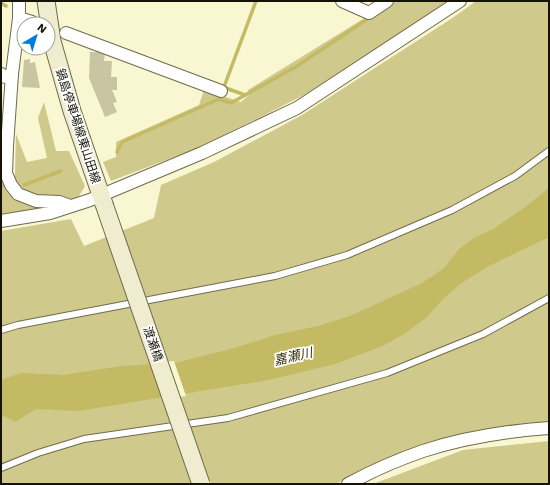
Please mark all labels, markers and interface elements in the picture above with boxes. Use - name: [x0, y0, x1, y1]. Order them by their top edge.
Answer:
- north arrow: [16, 16, 56, 56]
- text: N: [35, 21, 49, 36]
- street label: 鍋島停車場線東山田線: [53, 67, 103, 185]
- street label: 渡瀬橋: [141, 325, 165, 363]
- water label: 嘉瀬川: [272, 344, 316, 368]

